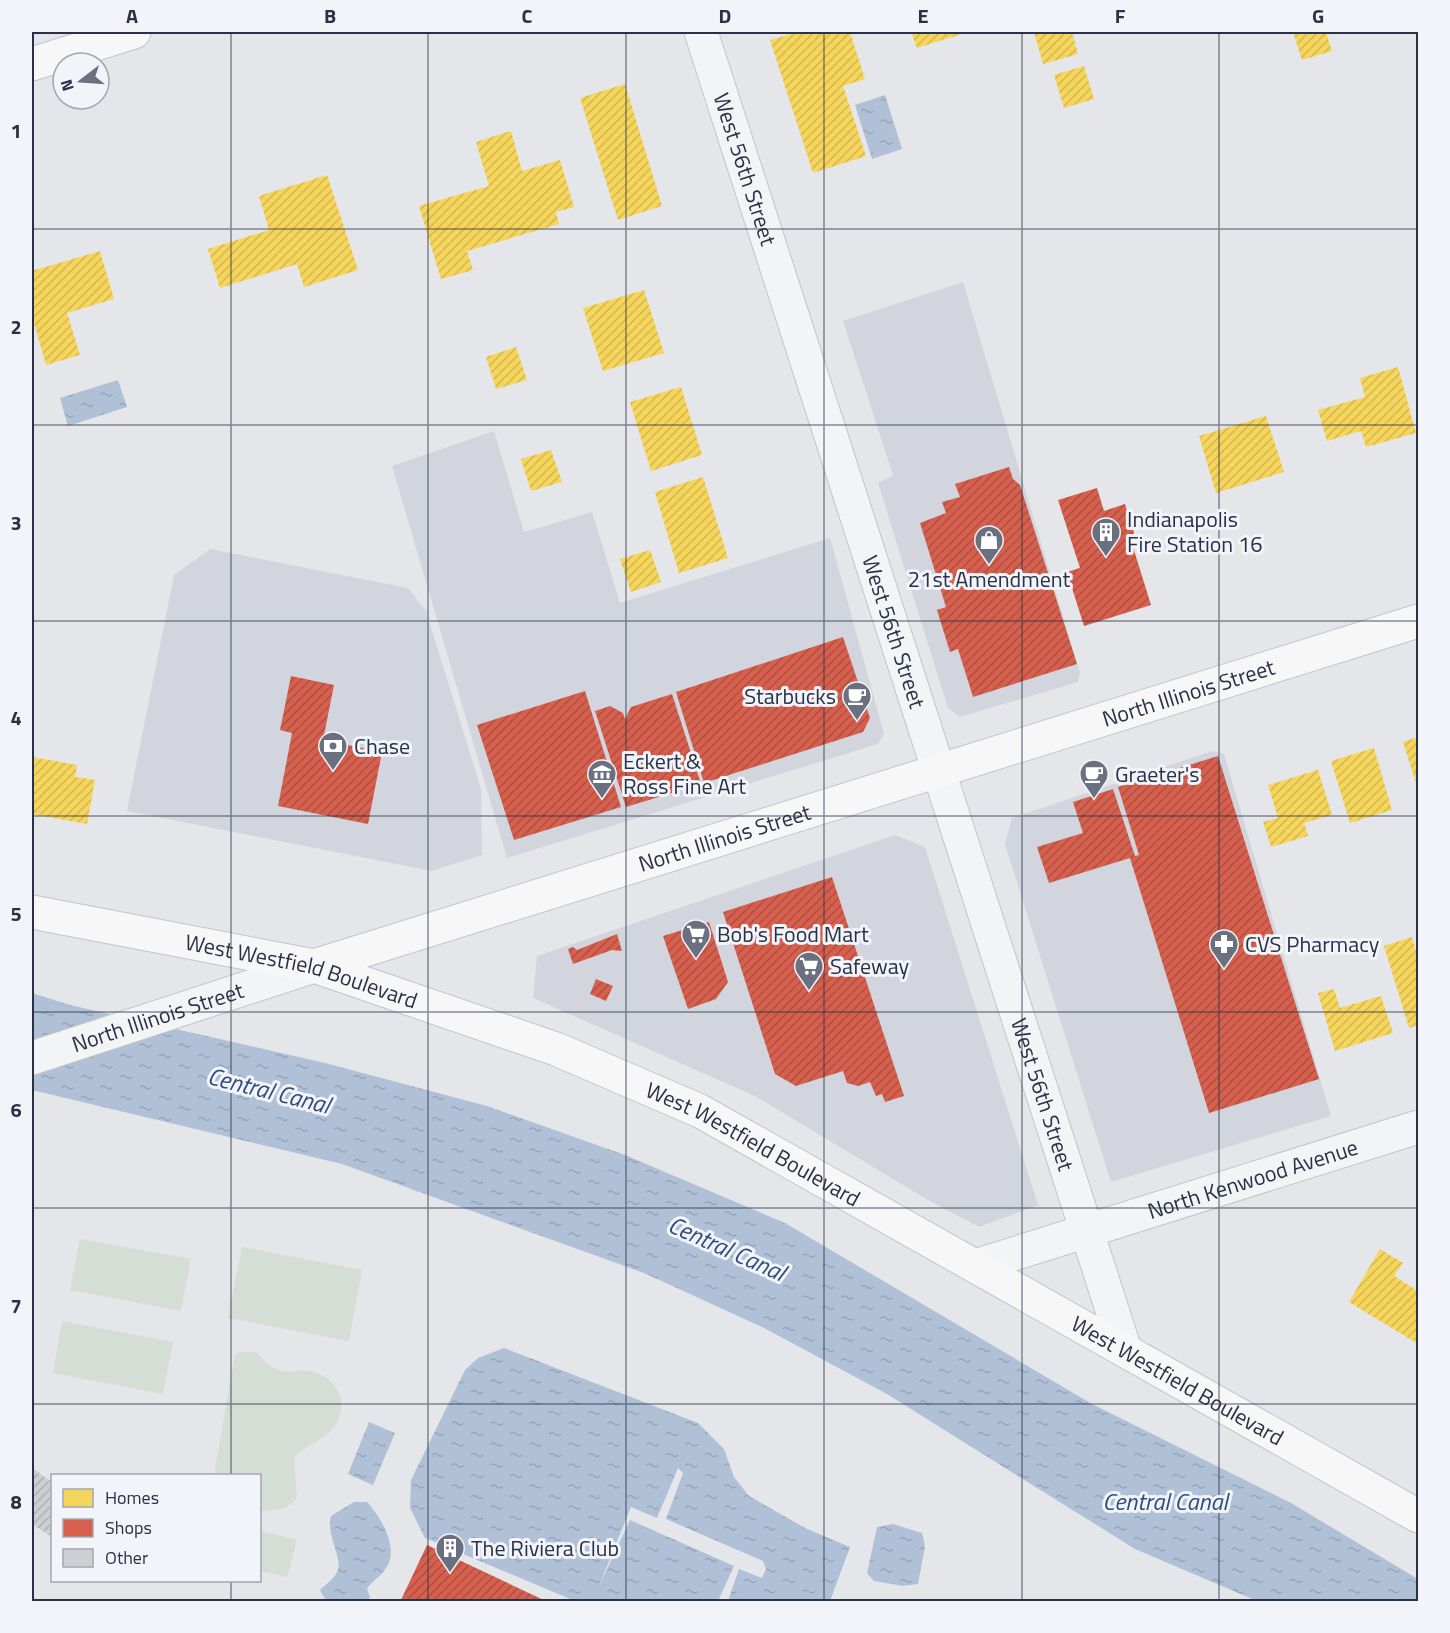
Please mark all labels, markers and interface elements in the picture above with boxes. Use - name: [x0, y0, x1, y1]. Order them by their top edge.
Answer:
- text: A: [126, 0, 138, 31]
- text: B: [324, 0, 336, 31]
- text: C: [522, 0, 533, 31]
- text: D: [719, 0, 731, 31]
- text: E: [917, 0, 929, 31]
- text: F: [1115, 0, 1126, 31]
- text: G: [1312, 0, 1324, 31]
- north arrow: [51, 51, 111, 111]
- text: N: [54, 77, 80, 94]
- street label: West 56th Street: [705, 88, 786, 250]
- text: 1: [10, 115, 22, 146]
- text: 2: [10, 311, 22, 342]
- place label: Indianapolis Fire Station 16: [1127, 502, 1263, 561]
- text: 3: [10, 507, 22, 538]
- building icon: Indianapolis Fire Station 16: [1090, 516, 1122, 558]
- shop icon: 21st Amendment: [973, 524, 1005, 566]
- street label: West 56th Street: [853, 551, 935, 713]
- place label: 21st Amendment: [908, 562, 1071, 596]
- street label: North Illinois Street: [1098, 650, 1279, 736]
- place label: Starbucks: [744, 679, 836, 713]
- cafe icon: Starbucks: [841, 680, 873, 722]
- text: 4: [10, 702, 22, 733]
- place label: Chase: [354, 729, 410, 763]
- bank icon: Chase: [317, 730, 349, 772]
- place label: Eckert & Ross Fine Art: [623, 744, 746, 803]
- place label: Graeter's: [1115, 757, 1199, 791]
- museum icon: Eckert & Ross Fine Art: [586, 758, 618, 800]
- cafe icon: Graeter's: [1078, 758, 1110, 800]
- street label: North Illinois Street: [634, 795, 815, 881]
- text: 5: [10, 898, 22, 929]
- place label: Bob's Food Mart: [717, 917, 869, 951]
- supermarket icon: Bob's Food Mart: [680, 918, 712, 960]
- street label: West Westfield Boulevard: [182, 925, 422, 1017]
- place label: CVS Pharmacy: [1245, 927, 1380, 961]
- pharmacy icon: CVS Pharmacy: [1208, 928, 1240, 970]
- place label: Safeway: [830, 949, 910, 983]
- supermarket icon: Safeway: [793, 950, 825, 992]
- street label: North Illinois Street: [67, 973, 248, 1061]
- street label: West 56th Street: [1002, 1014, 1083, 1175]
- water label: Central Canal: [204, 1057, 337, 1123]
- street label: West Westfield Boulevard: [641, 1073, 867, 1215]
- text: 6: [10, 1094, 22, 1125]
- street label: North Kenwood Avenue: [1143, 1130, 1362, 1228]
- water label: Central Canal: [663, 1206, 794, 1291]
- text: 7: [10, 1290, 22, 1321]
- street label: West Westfield Boulevard: [1065, 1307, 1290, 1454]
- legend: [51, 1474, 261, 1582]
- water label: Central Canal: [1102, 1483, 1230, 1519]
- text: Homes: [105, 1484, 159, 1511]
- text: 8: [10, 1486, 22, 1517]
- text: Shops: [105, 1514, 152, 1541]
- place label: The Riviera Club: [471, 1531, 619, 1565]
- building icon: The Riviera Club: [434, 1532, 466, 1574]
- text: Other: [105, 1544, 148, 1571]

